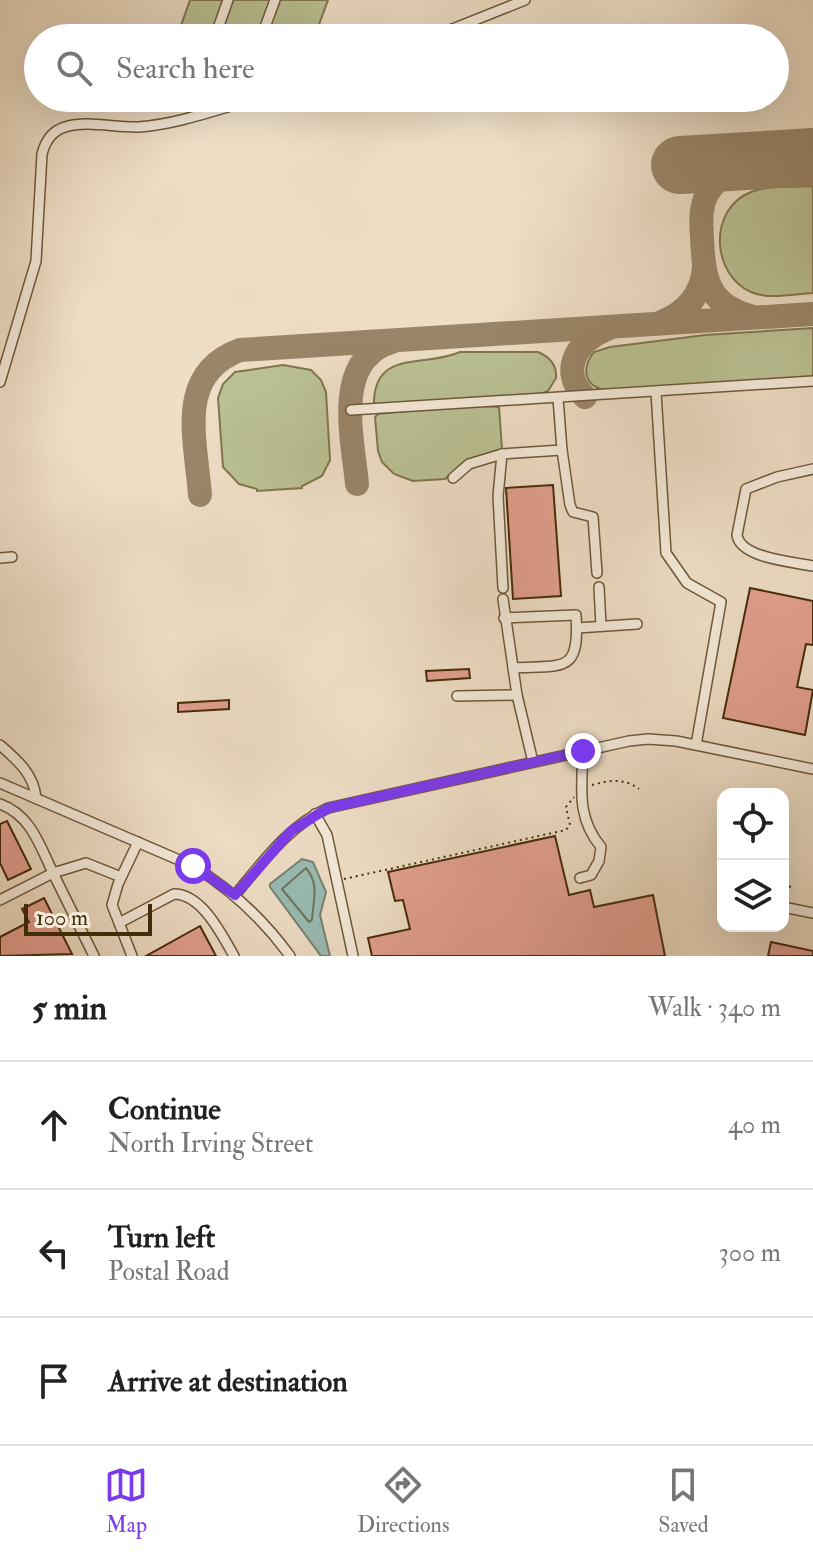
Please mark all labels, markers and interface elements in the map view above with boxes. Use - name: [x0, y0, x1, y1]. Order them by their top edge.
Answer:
- search box: [24, 24, 789, 112]
- icon: search: [52, 46, 96, 90]
- text: Search here: [116, 50, 255, 87]
- route end: [565, 733, 601, 769]
- map controls: [717, 788, 789, 932]
- button: locate: [717, 788, 789, 860]
- route start: [175, 848, 211, 884]
- button: layers: [717, 860, 789, 932]
- scale bar: [24, 900, 152, 936]
- text: 100 m: [36, 904, 88, 932]
- text: 5 min: [32, 987, 107, 1030]
- text: Walk · 340 m: [648, 992, 781, 1024]
- text: Continue: [108, 1091, 221, 1128]
- icon: ahead: [32, 1103, 76, 1147]
- text: 40 m: [728, 1109, 781, 1141]
- text: North Irving Street: [108, 1128, 313, 1160]
- text: Turn left: [108, 1219, 215, 1256]
- icon: left: [32, 1231, 76, 1275]
- text: 300 m: [719, 1237, 781, 1269]
- text: Postal Road: [108, 1256, 230, 1288]
- icon: arrive: [32, 1359, 76, 1403]
- text: Arrive at destination: [108, 1363, 348, 1400]
- tab: Map: [104, 1463, 148, 1539]
- tab: Directions: [357, 1463, 450, 1539]
- tab: Saved: [658, 1463, 709, 1539]

